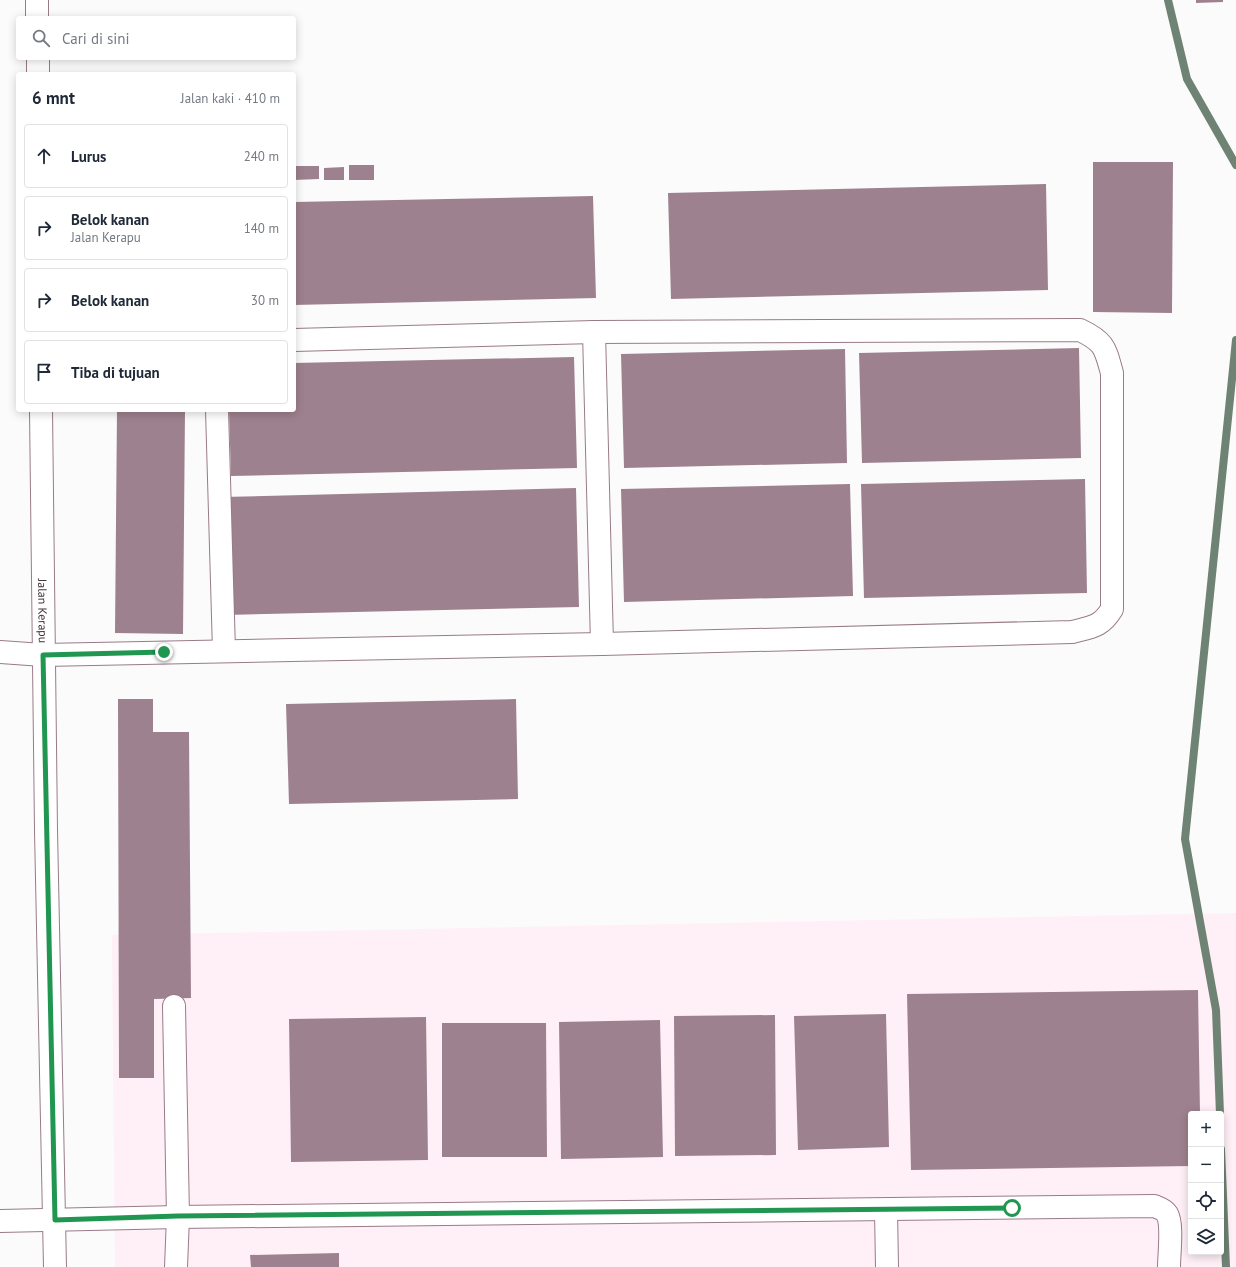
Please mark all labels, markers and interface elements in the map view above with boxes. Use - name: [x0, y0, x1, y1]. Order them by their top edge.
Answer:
- search box: [16, 16, 296, 60]
- icon: search: [30, 27, 52, 49]
- text: Cari di sini: [62, 29, 130, 48]
- text: 6 mnt: [32, 87, 75, 109]
- text: Jalan kaki · 410 m: [181, 90, 280, 107]
- icon: ahead: [33, 145, 55, 167]
- text: Lurus: [71, 147, 106, 166]
- text: 240 m: [244, 148, 279, 165]
- text: Belok kanan: [71, 210, 149, 229]
- icon: right: [33, 217, 55, 239]
- text: 140 m: [244, 220, 279, 237]
- text: Jalan Kerapu: [71, 229, 141, 246]
- icon: right: [33, 289, 55, 311]
- text: Belok kanan: [71, 291, 149, 310]
- text: 30 m: [251, 292, 279, 309]
- icon: arrive: [33, 361, 55, 383]
- text: Tiba di tujuan: [71, 363, 160, 382]
- street label: Jalan Kerapu: [35, 578, 51, 643]
- route end: [155, 643, 173, 661]
- map controls: [1188, 1111, 1224, 1255]
- button: +: [1188, 1111, 1224, 1147]
- button: −: [1188, 1147, 1224, 1183]
- button: locate: [1188, 1183, 1224, 1219]
- route start: [1003, 1199, 1021, 1217]
- button: layers: [1188, 1219, 1224, 1255]

